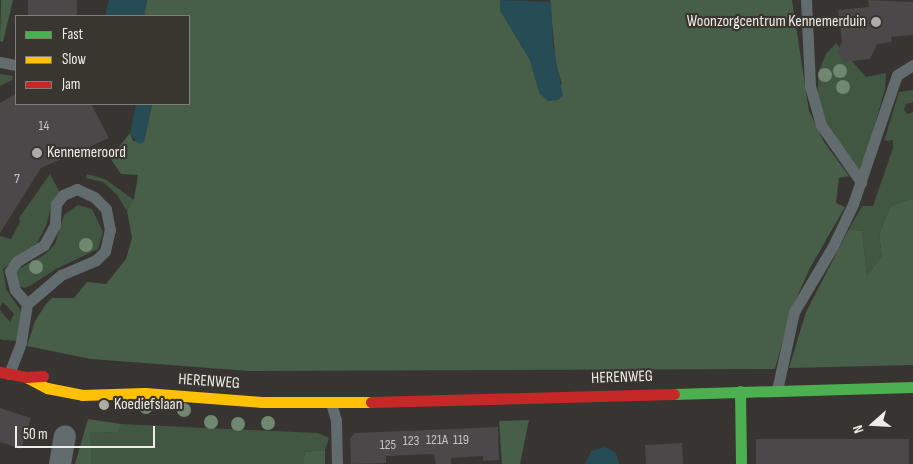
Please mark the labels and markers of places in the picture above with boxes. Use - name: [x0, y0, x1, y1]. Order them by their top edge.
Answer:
- place label: Woonzorgcentrum Kennemerduin: [687, 12, 866, 32]
- marker: Woonzorgcentrum Kennemerduin: [870, 16, 882, 28]
- place label: Kennemeroord: [47, 143, 126, 163]
- marker: Kennemeroord: [31, 147, 43, 159]
- place label: Koediefslaan: [114, 395, 183, 415]
- marker: Koediefslaan: [98, 399, 110, 411]

